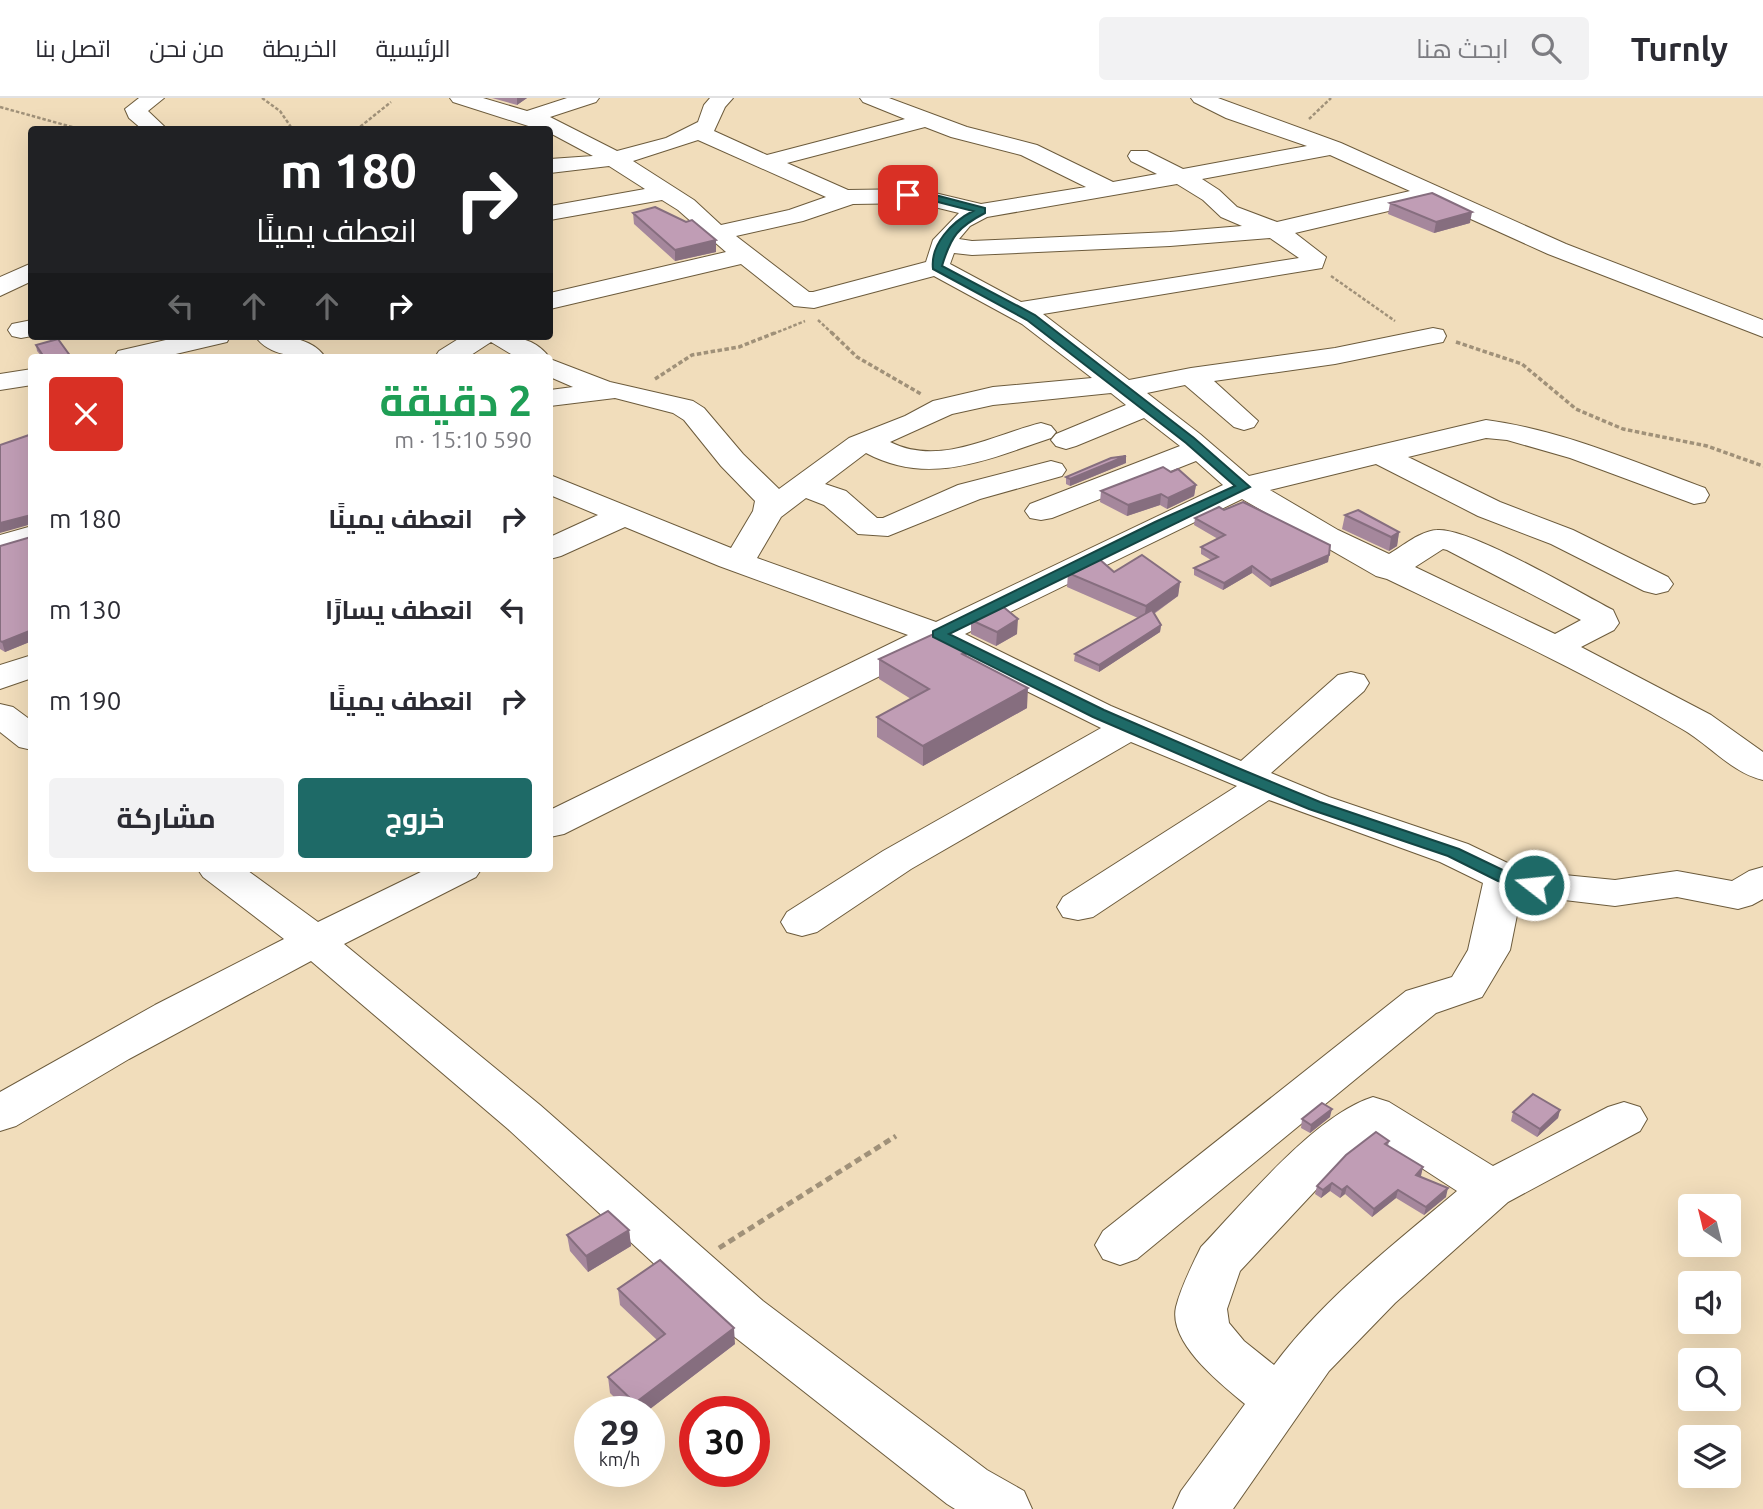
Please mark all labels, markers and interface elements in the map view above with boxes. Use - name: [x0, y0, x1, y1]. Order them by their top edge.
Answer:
- search box: [1099, 17, 1589, 80]
- icon: search: [1527, 29, 1565, 67]
- text: Turnly: [1631, 30, 1728, 67]
- text: ابحث هنا: [1416, 34, 1509, 63]
- text: اتصل بنا: [35, 35, 111, 62]
- text: من نحن: [149, 35, 225, 62]
- text: الخريطة: [263, 35, 337, 62]
- text: الرئيسية: [375, 35, 451, 62]
- text: 180 m: [280, 142, 417, 197]
- icon: right: [441, 154, 532, 245]
- pin: [878, 165, 938, 225]
- icon: arrive: [889, 176, 927, 214]
- text: انعطف يمينًا: [256, 212, 417, 248]
- icon: left: [162, 287, 200, 325]
- icon: ahead: [235, 287, 273, 325]
- icon: ahead: [308, 287, 346, 325]
- icon: right: [381, 287, 419, 325]
- button: close: [49, 377, 123, 451]
- text: 2 دقيقة: [380, 377, 532, 424]
- text: 590 m · 15:10: [394, 427, 532, 452]
- icon: right: [494, 500, 532, 538]
- text: 180 m: [49, 504, 121, 533]
- text: انعطف يمينًا: [328, 504, 473, 533]
- icon: left: [494, 591, 532, 629]
- text: 130 m: [49, 595, 121, 624]
- text: انعطف يسارًا: [325, 595, 473, 624]
- icon: right: [494, 682, 532, 720]
- text: 190 m: [49, 686, 121, 715]
- text: انعطف يمينًا: [328, 686, 473, 715]
- button: مشاركة: [49, 778, 284, 858]
- button: خروج: [298, 778, 532, 858]
- position arrow: [1497, 848, 1571, 922]
- north arrow: [1678, 1194, 1741, 1256]
- map controls: [1678, 1194, 1741, 1488]
- button: sound: [1678, 1271, 1741, 1334]
- button: search: [1678, 1348, 1741, 1411]
- speed limit sign: 30: [679, 1396, 770, 1487]
- text: 29: [600, 1412, 639, 1452]
- button: layers: [1678, 1425, 1741, 1488]
- text: km/h: [599, 1449, 640, 1469]

